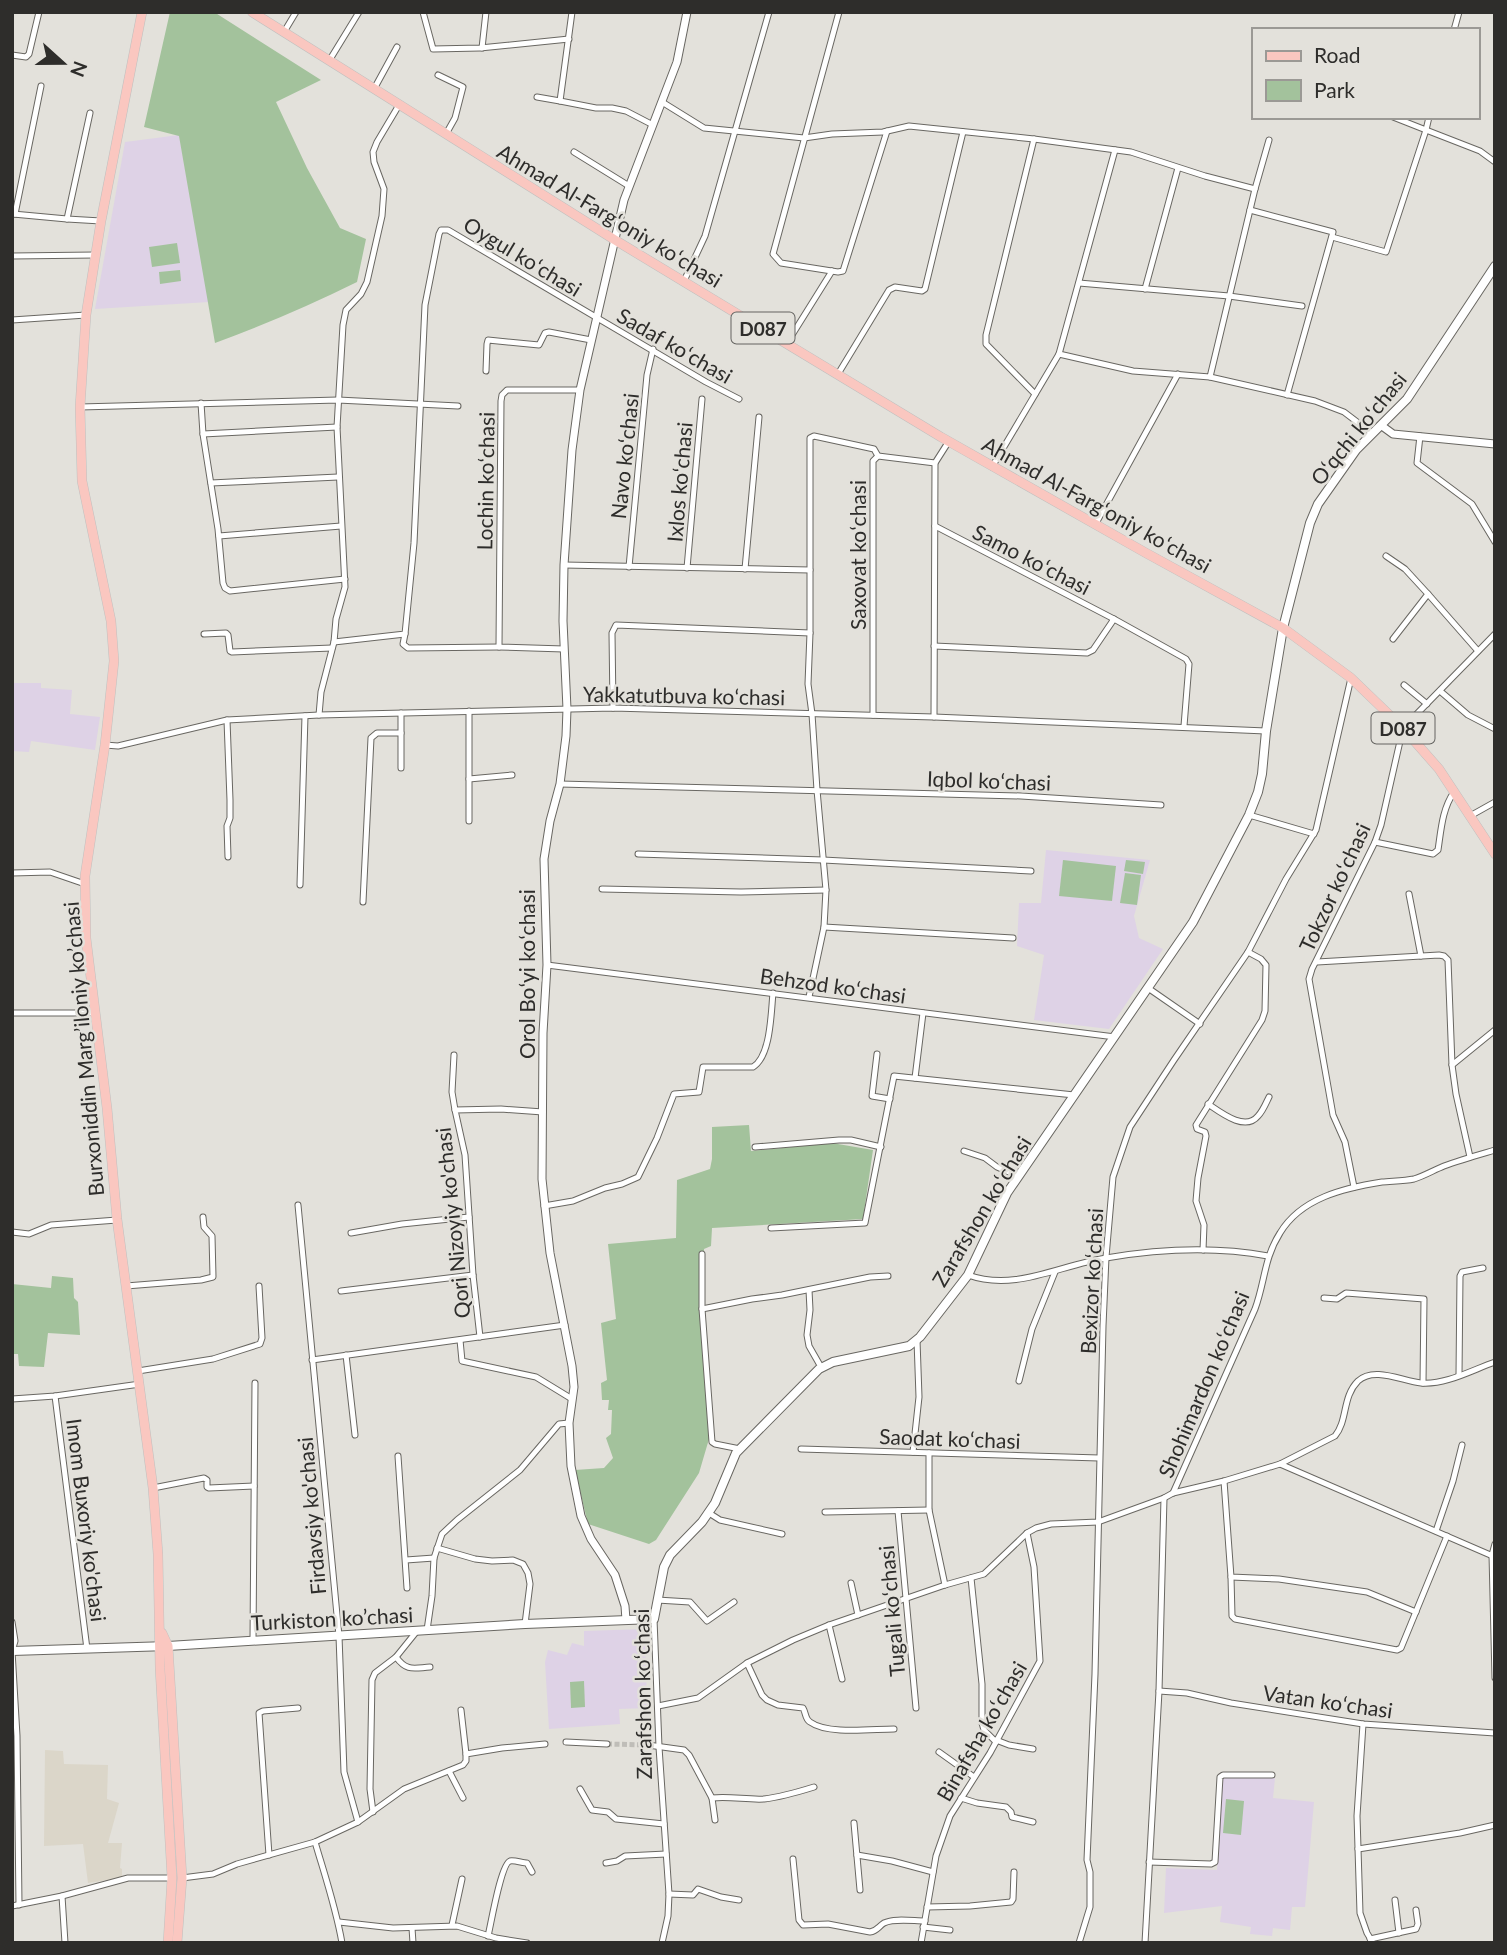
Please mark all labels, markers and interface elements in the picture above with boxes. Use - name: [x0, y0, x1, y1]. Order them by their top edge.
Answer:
- north arrow: [28, 28, 98, 98]
- legend: [1252, 28, 1479, 119]
- text: Road: [1314, 42, 1361, 67]
- text: N: [66, 58, 93, 80]
- text: Park: [1314, 77, 1355, 102]
- street label: Ahmad Al-Fargʻoniy koʻchasi: [493, 138, 727, 292]
- street label: Oygul koʻchasi: [460, 211, 586, 301]
- street label: Sadaf koʻchasi: [613, 302, 737, 388]
- road number: D087: [732, 312, 794, 344]
- street label: Oʻqchi koʻchasi: [1305, 367, 1411, 489]
- street label: Navo koʻchasi: [605, 392, 643, 520]
- street label: Lochin koʻchasi: [471, 412, 499, 550]
- street label: Ixlos koʻchasi: [661, 421, 697, 543]
- street label: Ahmad Al-Fargʻoniy koʻchasi: [978, 431, 1216, 577]
- street label: Saxovat koʻchasi: [845, 480, 870, 630]
- street label: Samo koʻchasi: [969, 519, 1095, 599]
- street label: Yakkatutbuva koʻchasi: [583, 681, 785, 709]
- road number: D087: [1372, 712, 1434, 744]
- street label: Iqbol koʻchasi: [927, 765, 1051, 795]
- street label: Tokzor koʻchasi: [1293, 819, 1375, 955]
- street label: Orol Boʻyi koʻchasi: [514, 889, 539, 1059]
- street label: Burxoniddin Marg’iloniy ko’chasi: [58, 901, 108, 1197]
- street label: Behzod koʻchasi: [758, 962, 908, 1008]
- street label: Qori Nizoyiy ko'chasi: [430, 1126, 474, 1320]
- street label: Zarafshon koʻchasi: [926, 1131, 1036, 1291]
- street label: Bexizor koʻchasi: [1075, 1207, 1107, 1355]
- street label: Shohimardon koʻchasi: [1152, 1287, 1254, 1481]
- street label: Imom Buxoriy ko'chasi: [62, 1417, 112, 1623]
- street label: Saodat koʻchasi: [879, 1423, 1021, 1453]
- street label: Firdavsiy ko'chasi: [292, 1436, 330, 1596]
- street label: Tugali koʻchasi: [873, 1544, 909, 1678]
- street label: Turkiston ko’chasi: [250, 1601, 414, 1635]
- street label: Zarafshon koʻchasi: [628, 1608, 656, 1780]
- street label: Binafsha koʻchasi: [931, 1657, 1031, 1805]
- street label: Vatan koʻchasi: [1261, 1680, 1395, 1722]

